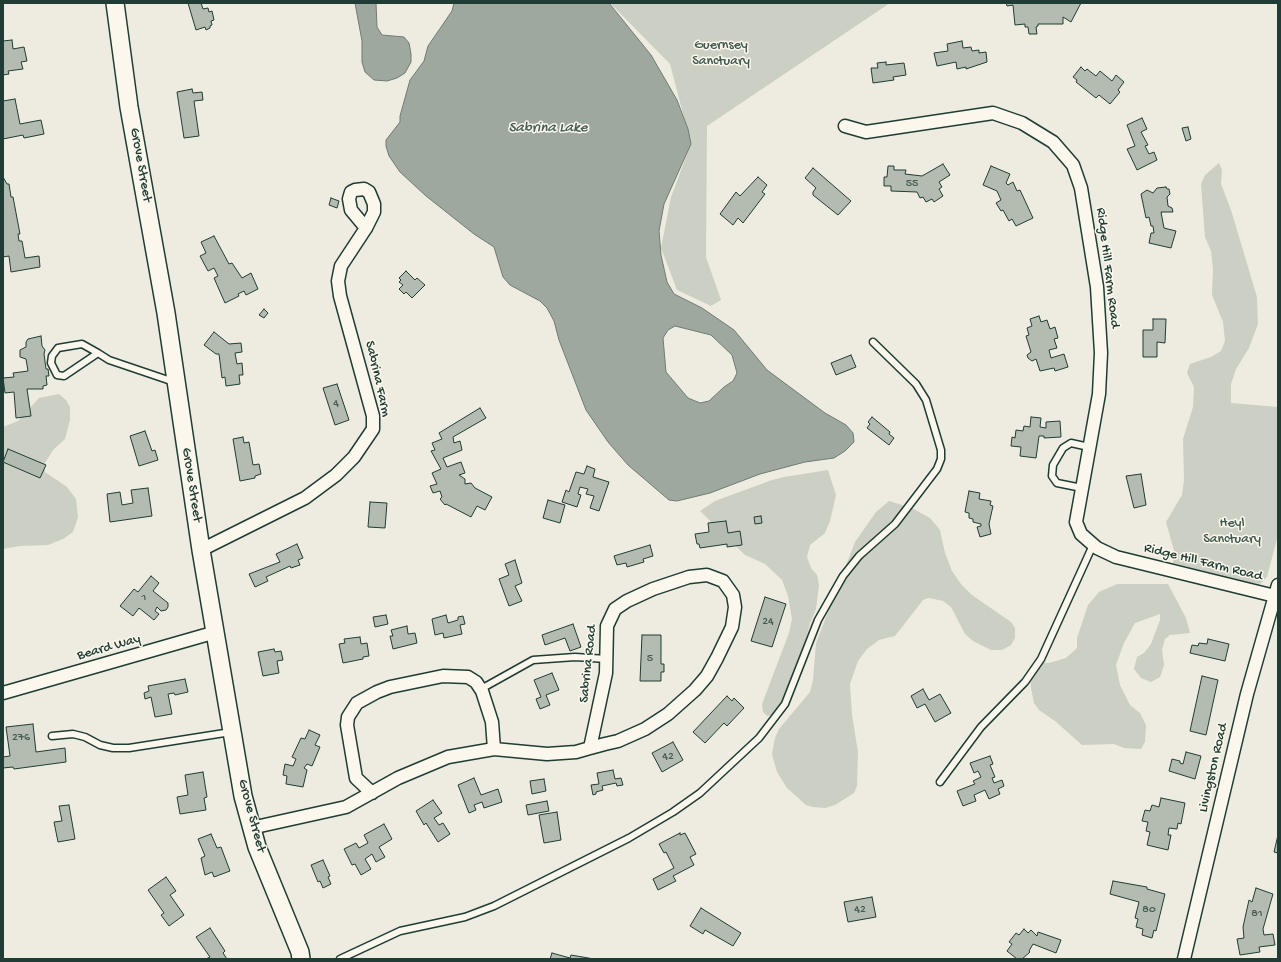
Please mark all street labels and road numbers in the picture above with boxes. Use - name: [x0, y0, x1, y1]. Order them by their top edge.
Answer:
- street label: Grove Street: [125, 127, 155, 203]
- street label: Ridge Hill Farm Road: [1091, 207, 1123, 329]
- street label: Sabrina Farm: [360, 339, 394, 419]
- street label: Grove Street: [177, 447, 205, 523]
- street label: Ridge Hill Farm Road: [1142, 540, 1264, 586]
- street label: Sabrina Road: [577, 624, 601, 704]
- street label: Beard Way: [75, 631, 143, 665]
- street label: Livingston Road: [1196, 722, 1232, 814]
- street label: Grove Street: [233, 778, 269, 854]

